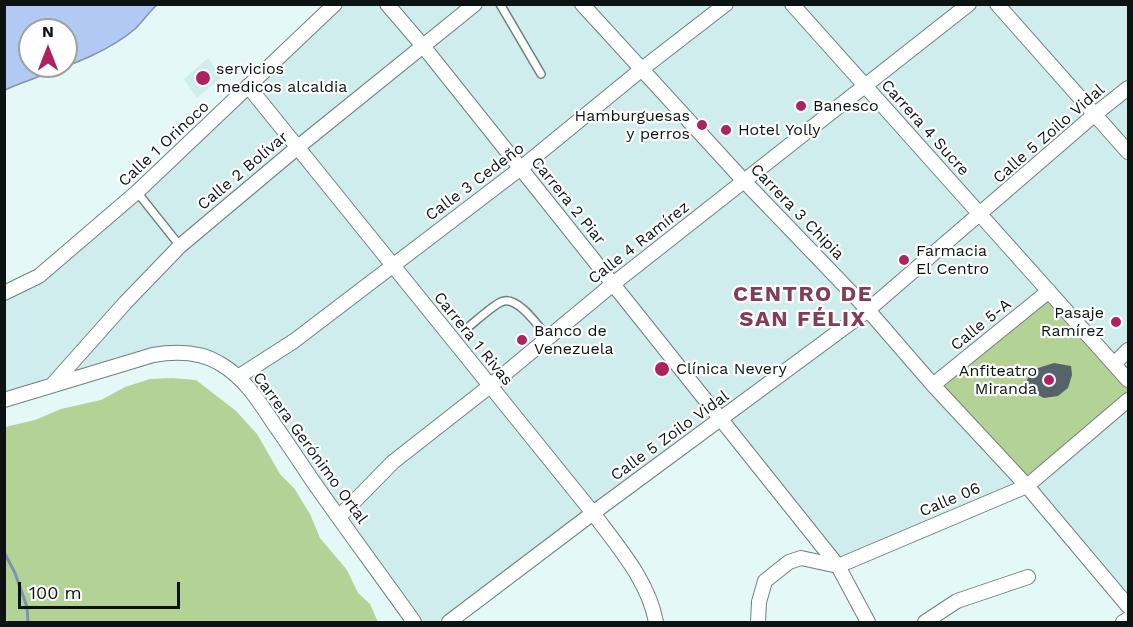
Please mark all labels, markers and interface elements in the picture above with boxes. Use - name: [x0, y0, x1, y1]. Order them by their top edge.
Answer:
- north arrow: [18, 18, 78, 78]
- text: N: [42, 22, 54, 41]
- place label: servicios medicos alcaldia: [216, 59, 347, 97]
- marker: servicios medicos alcaldia: [194, 69, 212, 87]
- street label: Carrera 4 Sucre: [877, 76, 973, 180]
- street label: Calle 5 Zoilo Vidal: [989, 80, 1109, 188]
- place label: Banesco: [813, 96, 879, 116]
- street label: Calle 1 Orinoco: [115, 97, 213, 191]
- marker: Banesco: [794, 99, 808, 113]
- place label: Hamburguesas y perros: [574, 106, 690, 144]
- marker: Hamburguesas y perros: [695, 118, 709, 132]
- place label: Hotel Yolly: [738, 120, 821, 140]
- marker: Hotel Yolly: [719, 123, 733, 137]
- street label: Calle 2 Bolívar: [194, 128, 292, 214]
- street label: Calle 3 Cedeño: [422, 139, 528, 225]
- street label: Carrera 2 Piar: [527, 153, 609, 249]
- street label: Carrera 3 Chipia: [746, 160, 848, 264]
- street label: Calle 4 Ramírez: [585, 198, 693, 288]
- place label: Farmacia El Centro: [916, 241, 989, 279]
- marker: Farmacia El Centro: [897, 253, 911, 267]
- district label: CENTRO DE SAN FÉLIX: [733, 282, 873, 334]
- street label: Carrera 1 Rivas: [429, 288, 517, 390]
- street label: Calle 5-A: [947, 295, 1015, 355]
- place label: Pasaje Ramírez: [1041, 303, 1104, 341]
- marker: Pasaje Ramírez: [1109, 315, 1123, 329]
- place label: Banco de Venezuela: [534, 321, 614, 359]
- marker: Banco de Venezuela: [515, 333, 529, 347]
- place label: Clínica Nevery: [676, 359, 787, 379]
- marker: Clínica Nevery: [653, 360, 671, 378]
- place label: Anfiteatro Miranda: [959, 361, 1037, 399]
- street label: Carrera Gerónimo Ortal: [249, 368, 371, 528]
- marker: Anfiteatro Miranda: [1042, 373, 1056, 387]
- street label: Calle 5 Zoilo Vidal: [607, 387, 733, 485]
- street label: Calle 06: [917, 479, 983, 521]
- scale bar: [21, 570, 183, 608]
- text: 100 m: [29, 582, 82, 603]

